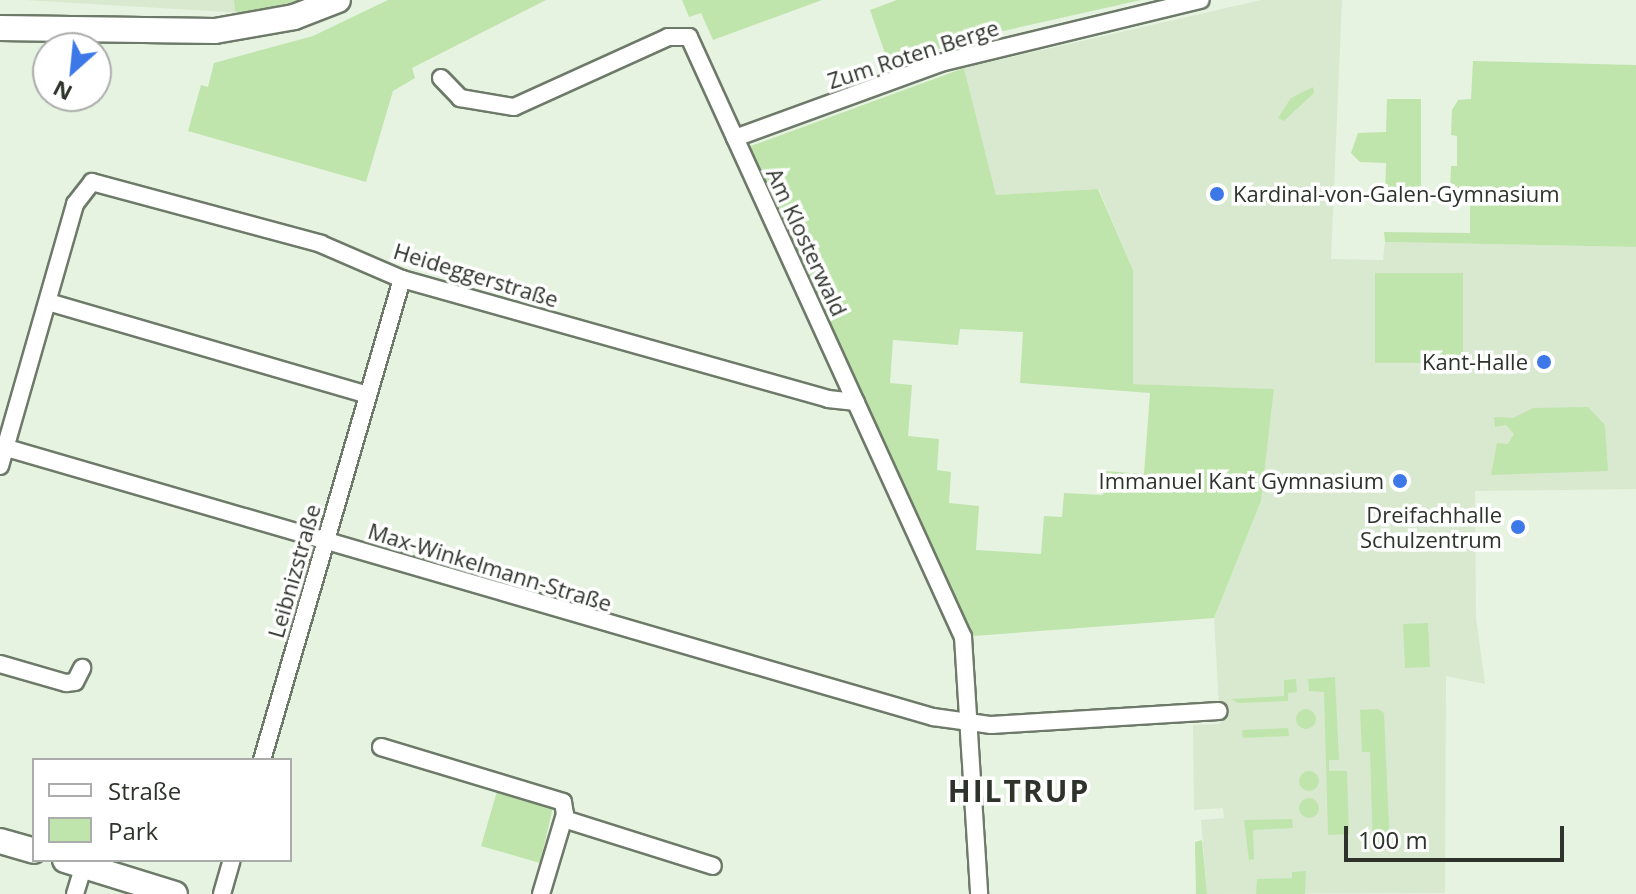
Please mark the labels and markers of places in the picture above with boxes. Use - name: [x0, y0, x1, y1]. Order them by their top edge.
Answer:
- place label: Kardinal-von-Galen-Gymnasium: [1233, 181, 1560, 207]
- marker: Kardinal-von-Galen-Gymnasium: [1208, 185, 1226, 203]
- place label: Kant-Halle: [1422, 349, 1528, 375]
- marker: Kant-Halle: [1535, 353, 1553, 371]
- place label: Immanuel Kant Gymnasium: [1099, 468, 1384, 494]
- marker: Immanuel Kant Gymnasium: [1391, 472, 1409, 490]
- place label: Dreifachhalle Schulzentrum: [1360, 501, 1502, 552]
- marker: Dreifachhalle Schulzentrum: [1509, 518, 1527, 536]

